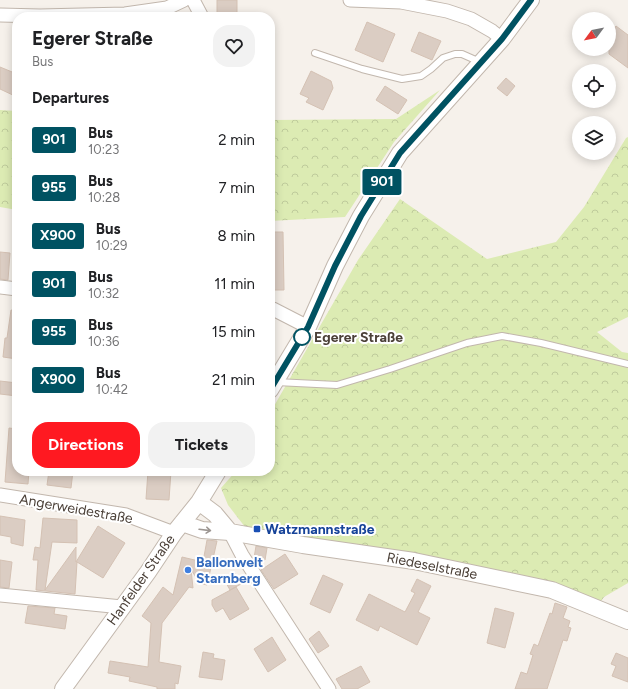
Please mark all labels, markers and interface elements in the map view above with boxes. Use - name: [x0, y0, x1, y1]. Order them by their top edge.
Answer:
- north arrow: [572, 12, 616, 56]
- map controls: [572, 12, 616, 160]
- button: heart: [213, 25, 255, 67]
- text: Egerer Straße: [32, 27, 153, 50]
- text: Bus: [32, 54, 53, 69]
- button: locate: [572, 64, 616, 108]
- text: Departures: [32, 89, 109, 107]
- button: layers: [572, 116, 616, 160]
- text: Bus: [88, 124, 113, 142]
- text: 901: [42, 131, 66, 148]
- text: 2 min: [218, 131, 255, 149]
- text: 10:23: [88, 142, 119, 157]
- line badge: 901: [359, 169, 405, 195]
- text: Bus: [88, 172, 113, 190]
- text: 901: [370, 173, 394, 190]
- text: 955: [42, 179, 66, 196]
- text: 7 min: [219, 179, 255, 197]
- text: 10:28: [88, 190, 120, 205]
- text: Bus: [96, 220, 120, 238]
- text: X900: [40, 227, 76, 244]
- text: 8 min: [217, 227, 255, 245]
- text: 10:29: [96, 238, 127, 253]
- text: Bus: [88, 268, 113, 286]
- text: 901: [42, 275, 66, 292]
- text: 11 min: [214, 275, 255, 293]
- text: 10:32: [88, 286, 119, 301]
- text: Bus: [88, 316, 113, 334]
- text: 955: [42, 323, 66, 340]
- text: 15 min: [212, 323, 255, 341]
- marker: Egerer Straße: [293, 328, 311, 346]
- place label: Egerer Straße: [314, 329, 403, 346]
- text: 10:36: [88, 334, 119, 349]
- text: Bus: [96, 364, 120, 382]
- text: X900: [40, 371, 76, 388]
- text: 21 min: [212, 371, 255, 389]
- text: 10:42: [96, 382, 128, 397]
- button: Directions: [32, 422, 140, 468]
- button: Tickets: [148, 422, 255, 468]
- street label: Angerweidestraße: [18, 491, 134, 527]
- place label: Watzmannstraße: [265, 521, 375, 538]
- marker: Watzmannstraße: [252, 524, 262, 534]
- one-way arrow: [199, 526, 212, 534]
- street label: Hanfelder Straße: [103, 531, 179, 629]
- street label: Riedeselstraße: [385, 549, 479, 583]
- place label: Ballonwelt Starnberg: [196, 554, 263, 587]
- marker: Ballonwelt Starnberg: [183, 565, 193, 575]

